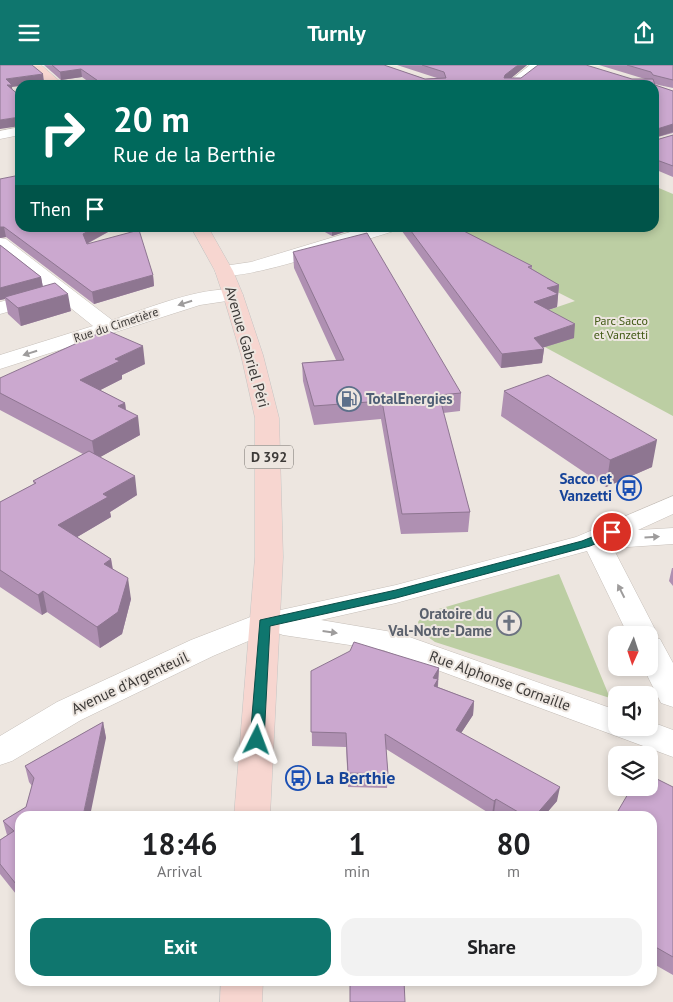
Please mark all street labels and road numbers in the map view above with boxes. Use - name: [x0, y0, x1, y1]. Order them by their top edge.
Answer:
- street label: Avenue Gabriel Péri: [221, 284, 274, 410]
- street label: Rue du Cimetière: [71, 304, 160, 345]
- road number: D 392: [245, 446, 293, 469]
- street label: Rue Alphonse Cornaille: [427, 646, 573, 715]
- street label: Avenue d'Argenteuil: [68, 647, 192, 718]

